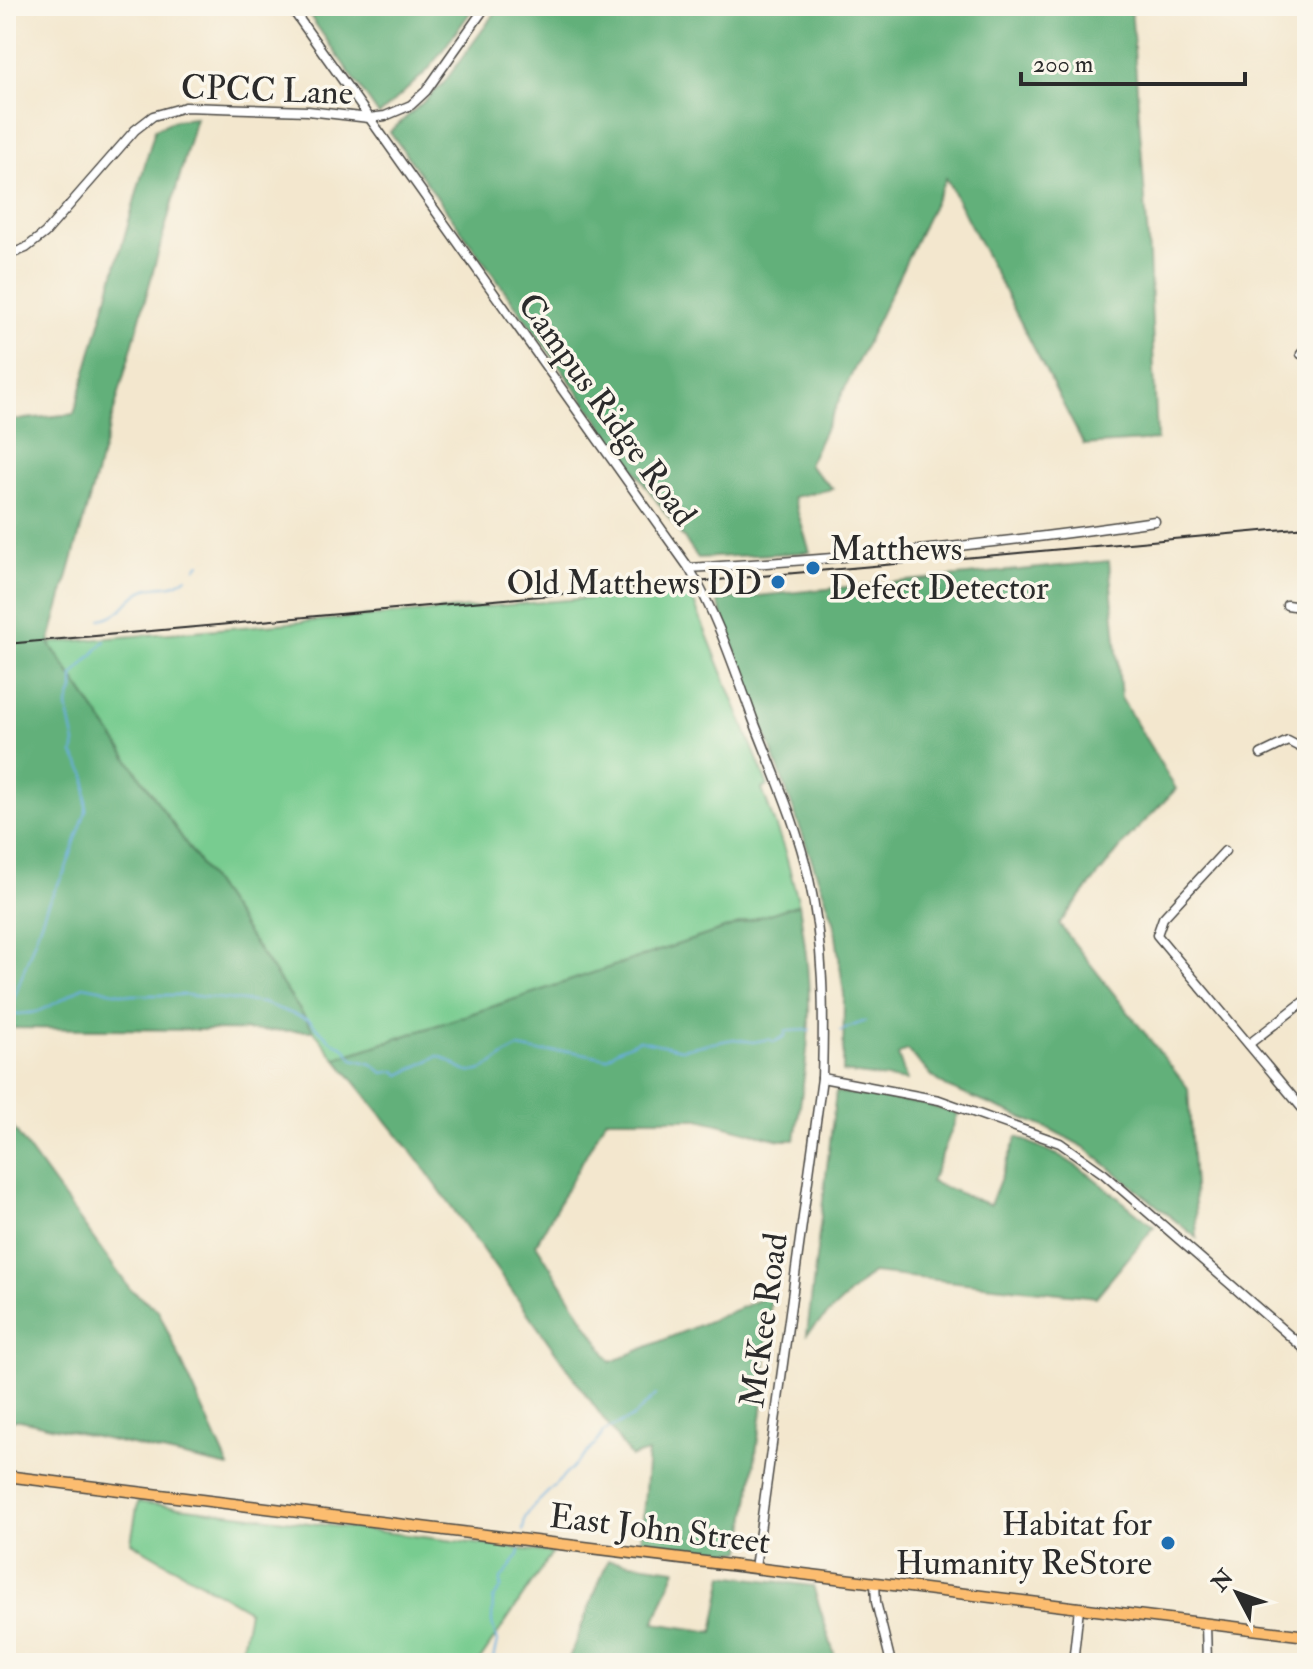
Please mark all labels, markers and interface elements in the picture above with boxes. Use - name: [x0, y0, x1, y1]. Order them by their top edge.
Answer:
- scale bar: [1021, 36, 1245, 86]
- text: 200 m: [1033, 49, 1094, 80]
- street label: CPCC Lane: [180, 66, 354, 115]
- street label: Campus Ridge Road: [508, 285, 706, 535]
- place label: Matthews Defect Detector: [829, 528, 1049, 610]
- marker: Matthews Defect Detector: [804, 559, 822, 577]
- place label: Old Matthews DD: [506, 562, 762, 605]
- marker: Old Matthews DD: [769, 573, 787, 591]
- street label: McKee Road: [731, 1230, 798, 1410]
- street label: East John Street: [547, 1495, 773, 1564]
- place label: Habitat for Humanity ReStore: [896, 1503, 1152, 1585]
- marker: Habitat for Humanity ReStore: [1159, 1534, 1177, 1552]
- north arrow: [1197, 1553, 1277, 1633]
- text: N: [1205, 1564, 1240, 1598]

